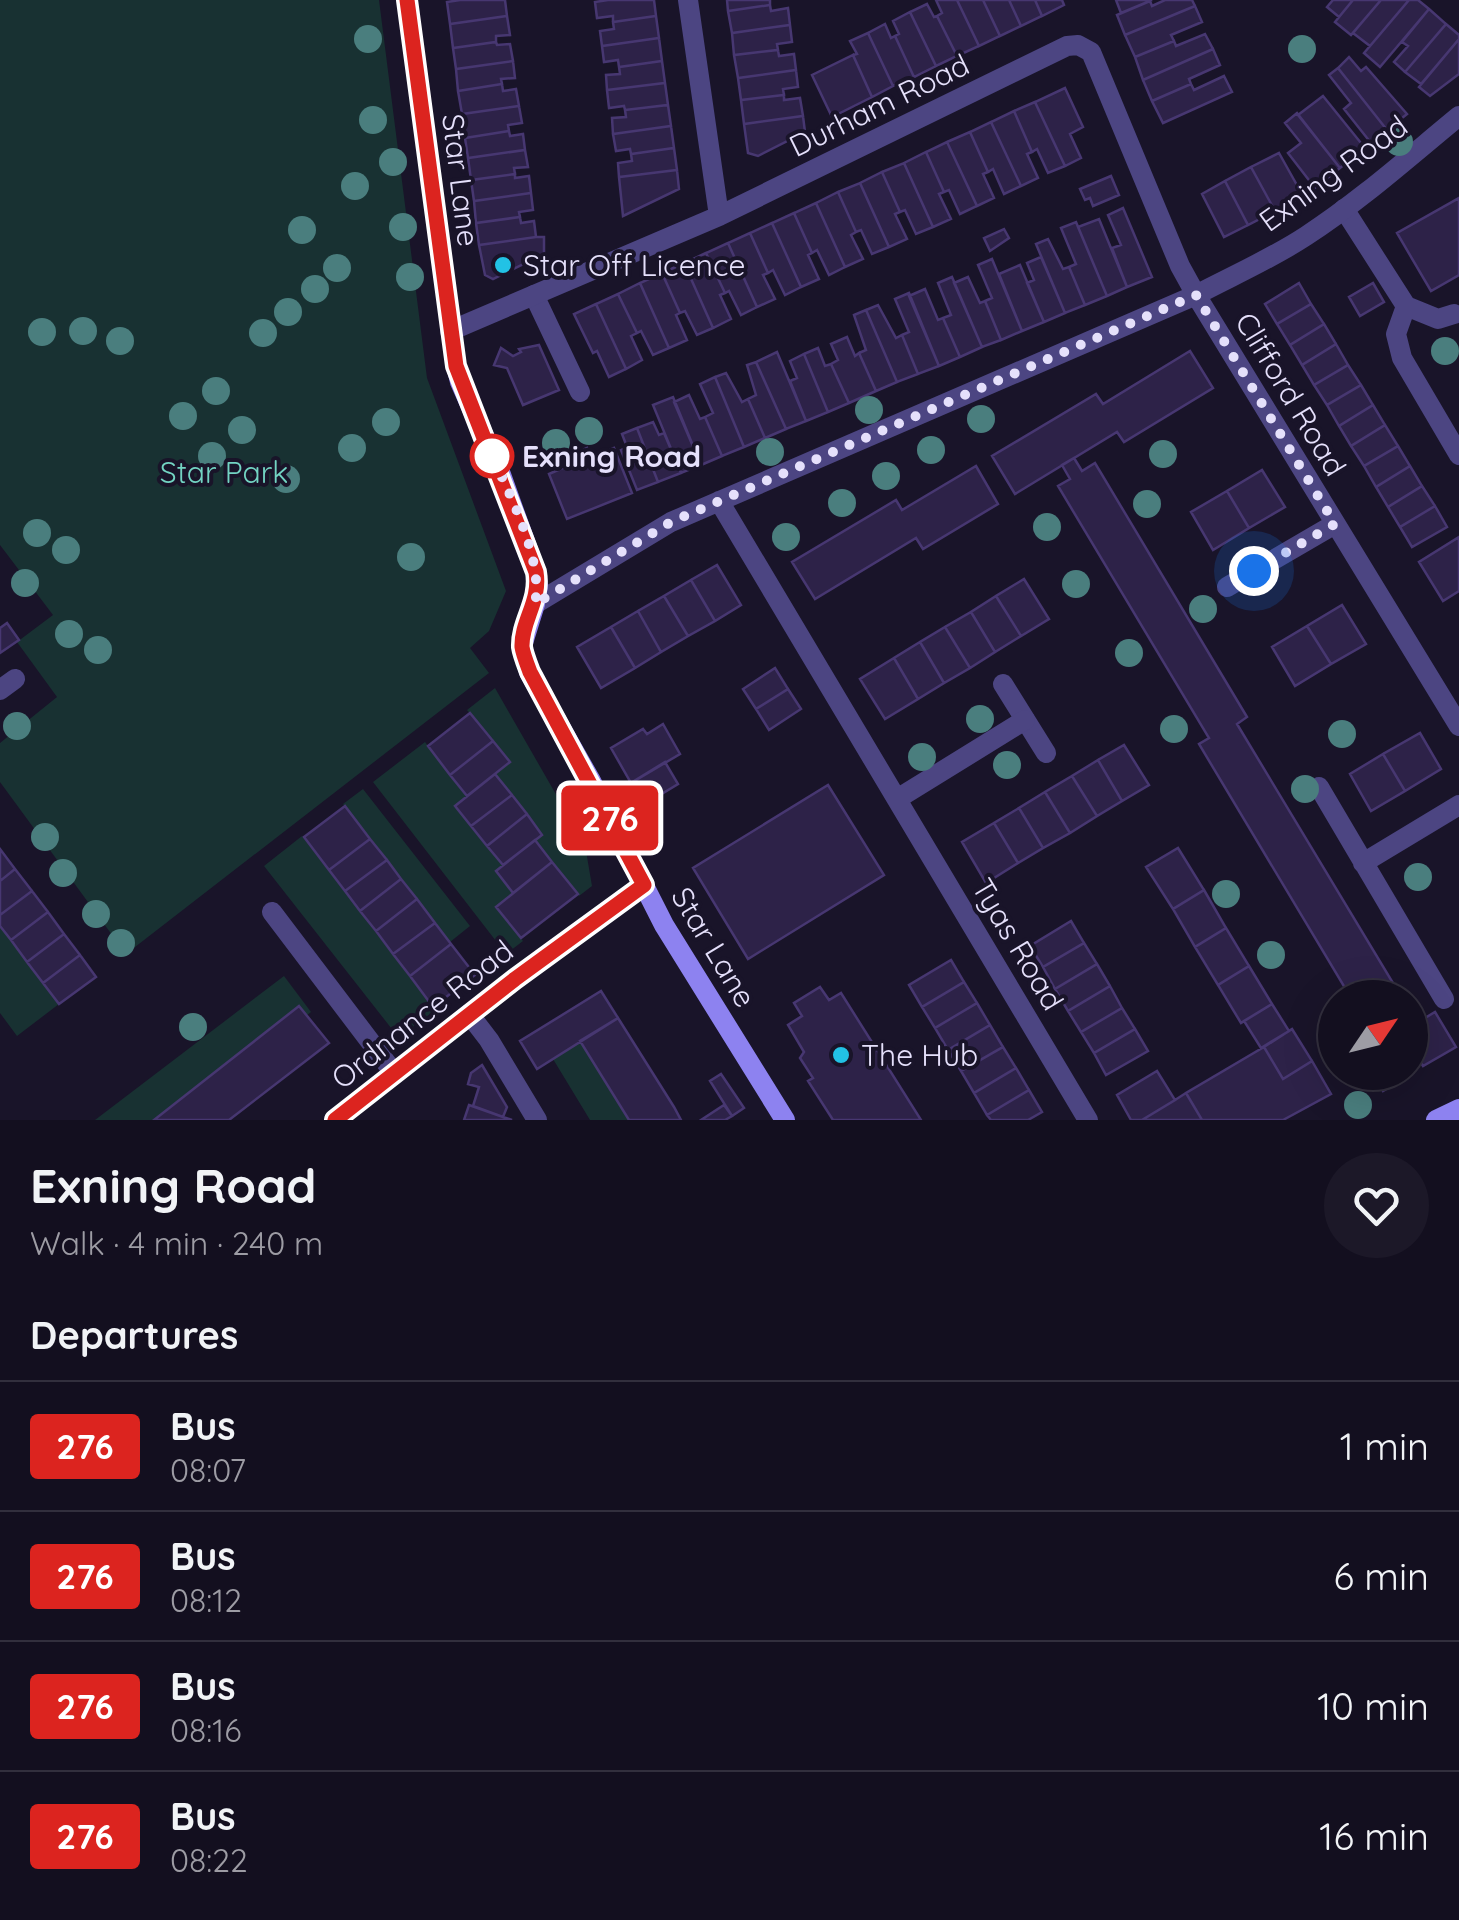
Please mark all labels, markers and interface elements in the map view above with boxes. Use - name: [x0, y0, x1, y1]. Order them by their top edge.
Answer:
- street label: Durham Road: [783, 45, 975, 165]
- street label: Exning Road: [1251, 106, 1415, 240]
- street label: Star Lane: [434, 111, 488, 249]
- place label: Star Off Licence: [523, 246, 745, 284]
- marker: Star Off Licence: [492, 254, 514, 276]
- street label: Clifford Road: [1227, 305, 1355, 483]
- marker: Exning Road: [471, 435, 513, 477]
- place label: Exning Road: [522, 437, 701, 475]
- park label: Star Park: [160, 453, 288, 491]
- your location: [1229, 546, 1279, 596]
- line badge: 276: [552, 786, 668, 850]
- text: 276: [581, 796, 639, 840]
- street label: Tyas Road: [964, 871, 1072, 1017]
- street label: Star Lane: [663, 880, 765, 1014]
- street label: Ordnance Road: [324, 931, 520, 1097]
- north arrow: [1318, 980, 1428, 1090]
- map controls: [1318, 980, 1428, 1090]
- place label: The Hub: [861, 1036, 978, 1074]
- marker: The Hub: [830, 1044, 852, 1066]
- button: heart: [1324, 1153, 1429, 1258]
- text: Exning Road: [30, 1155, 316, 1215]
- text: Walk · 4 min · 240 m: [30, 1223, 323, 1263]
- text: Departures: [30, 1311, 238, 1359]
- text: Bus: [170, 1402, 236, 1450]
- text: 1 min: [1340, 1422, 1429, 1470]
- text: 276: [56, 1424, 114, 1468]
- text: 08:07: [170, 1450, 246, 1490]
- text: Bus: [170, 1532, 236, 1580]
- text: 6 min: [1333, 1552, 1429, 1600]
- text: 276: [56, 1554, 114, 1598]
- text: 08:12: [170, 1580, 242, 1620]
- text: Bus: [170, 1662, 236, 1710]
- text: 10 min: [1317, 1682, 1429, 1730]
- text: 276: [56, 1684, 114, 1728]
- text: 08:16: [170, 1710, 241, 1750]
- text: Bus: [170, 1792, 236, 1840]
- text: 16 min: [1319, 1812, 1429, 1860]
- text: 276: [56, 1814, 114, 1858]
- text: 08:22: [170, 1840, 248, 1880]

